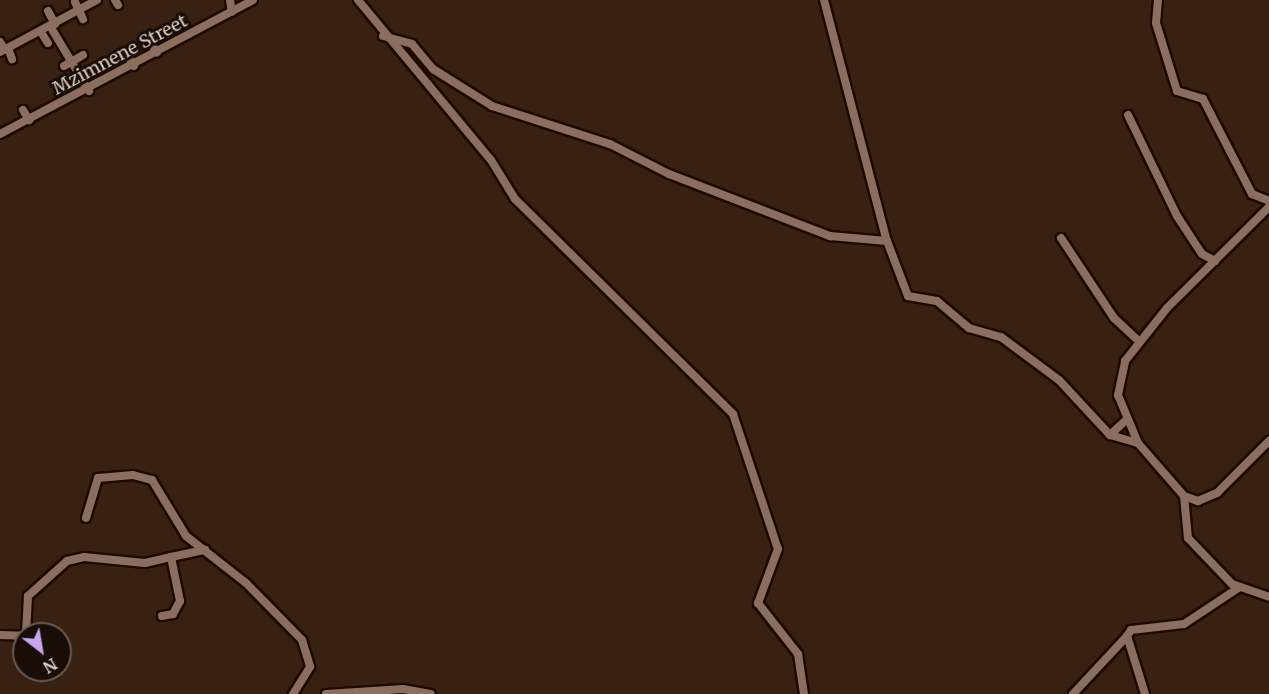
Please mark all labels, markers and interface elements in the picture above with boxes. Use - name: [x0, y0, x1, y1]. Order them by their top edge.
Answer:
- street label: Mzimnene Street: [49, 10, 191, 100]
- north arrow: [12, 622, 72, 682]
- text: N: [40, 654, 61, 678]

